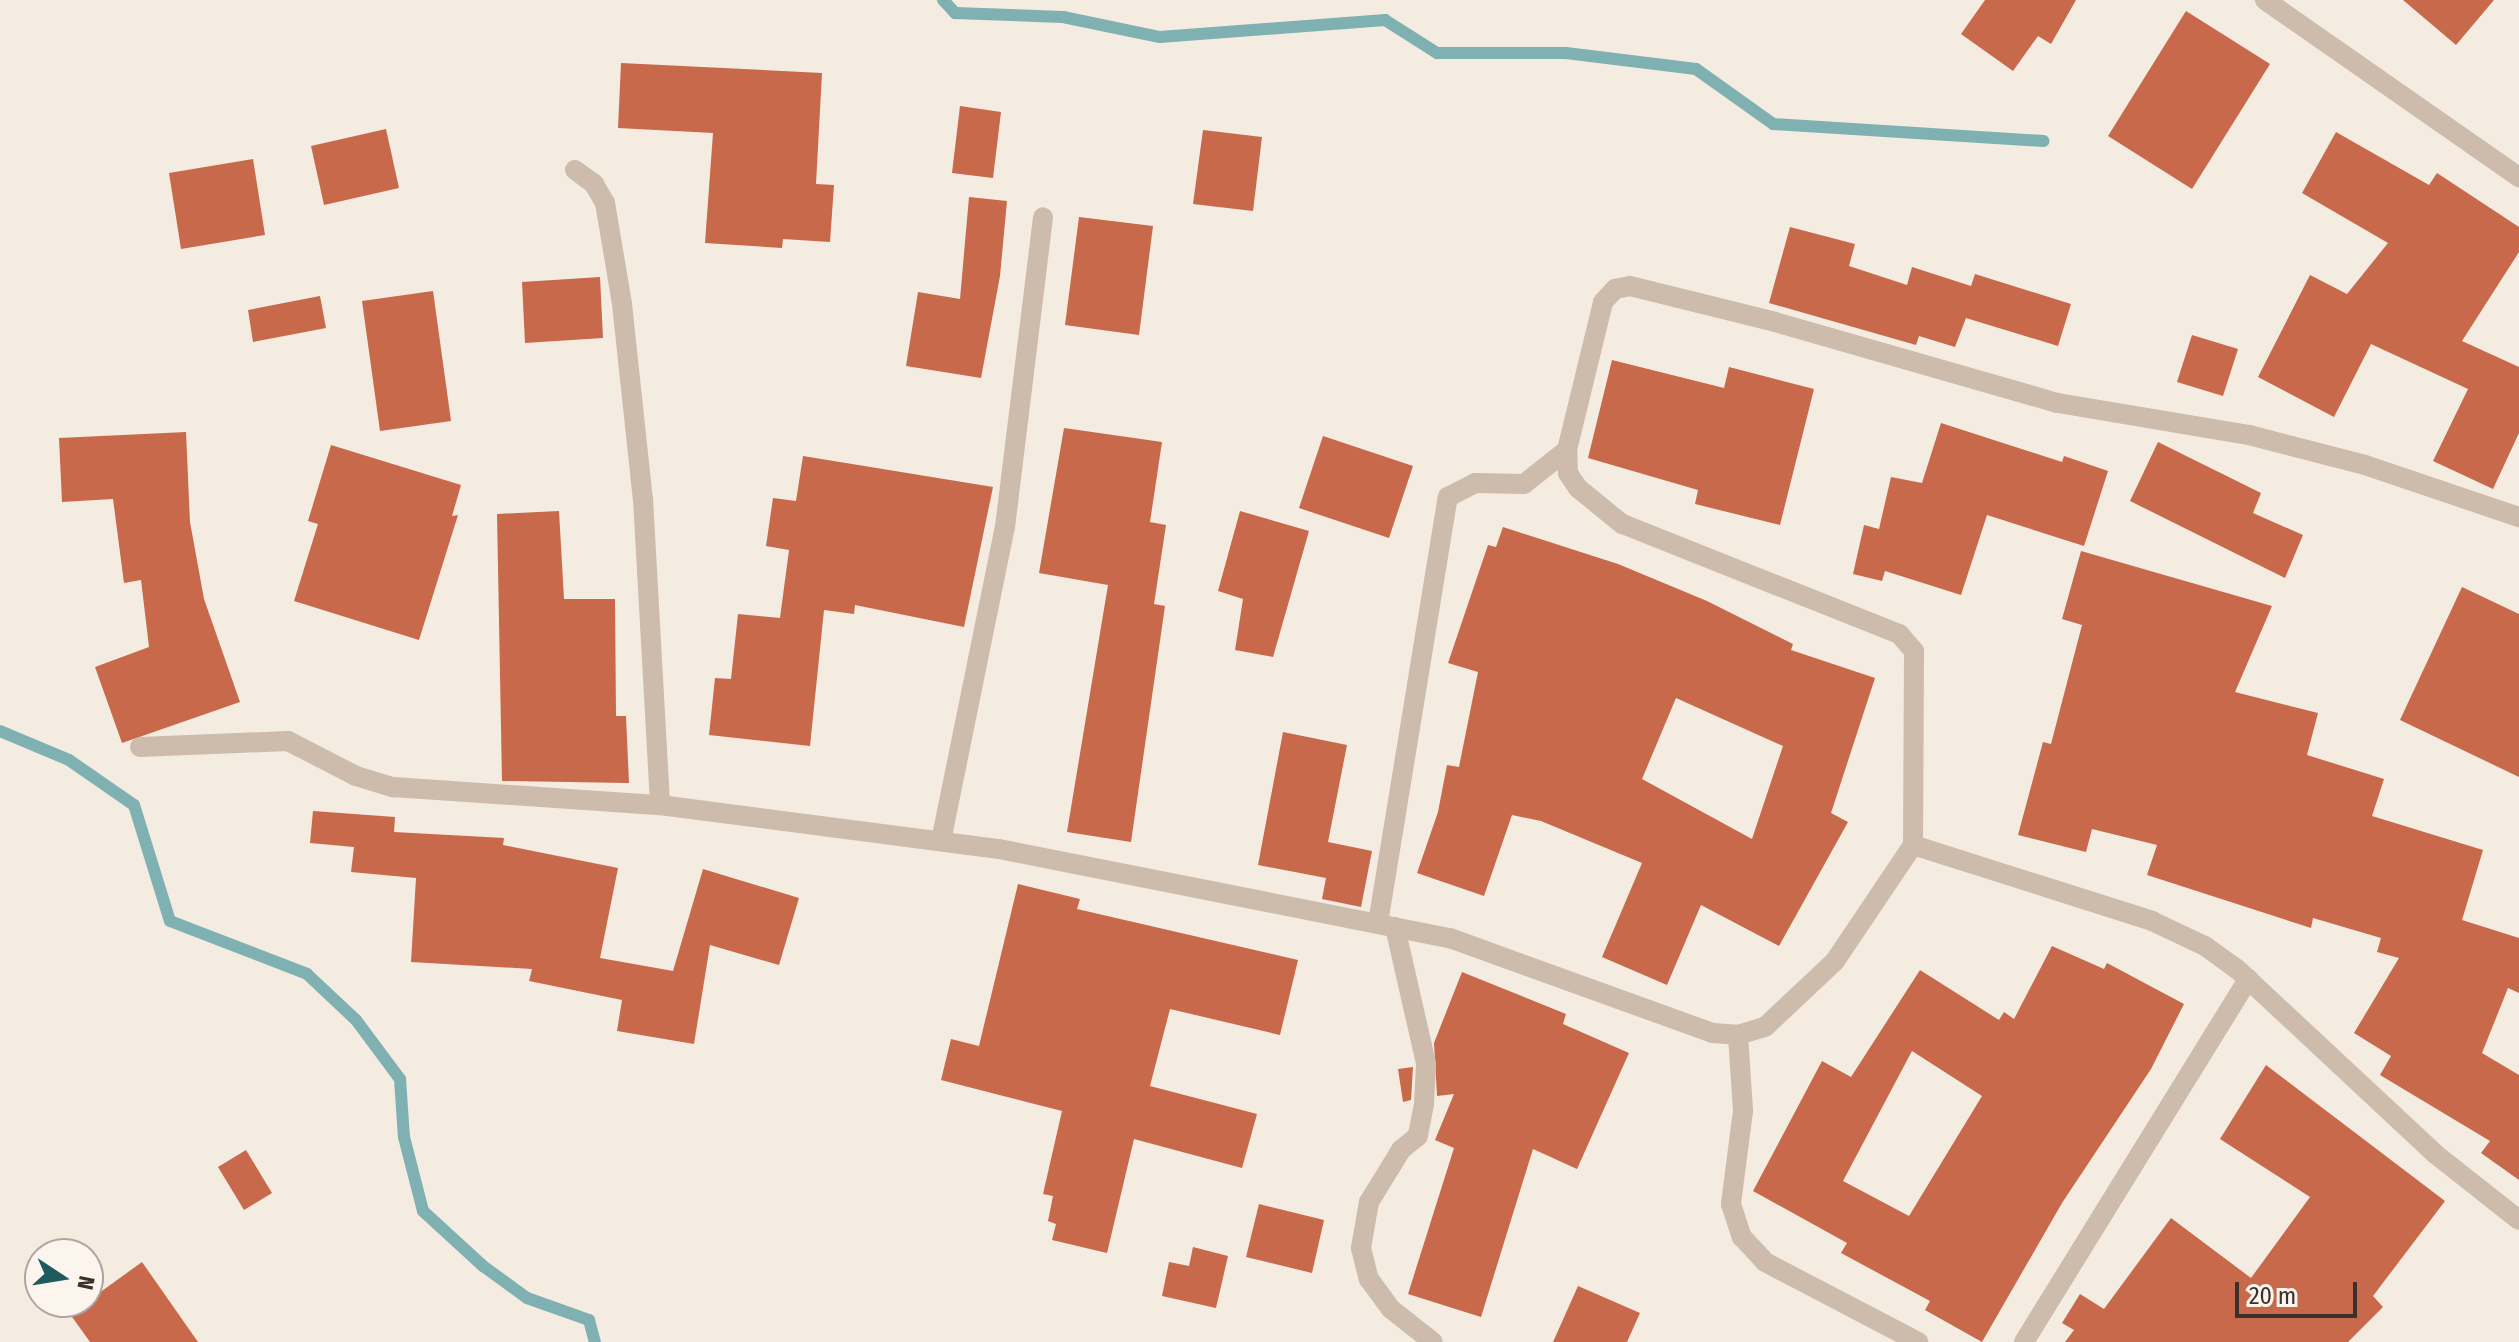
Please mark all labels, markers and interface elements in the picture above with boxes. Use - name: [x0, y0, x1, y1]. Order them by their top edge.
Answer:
- north arrow: [24, 1238, 104, 1318]
- scale bar: [2239, 1266, 2361, 1316]
- text: N: [71, 1273, 101, 1292]
- text: 20 m: [2249, 1282, 2296, 1310]

